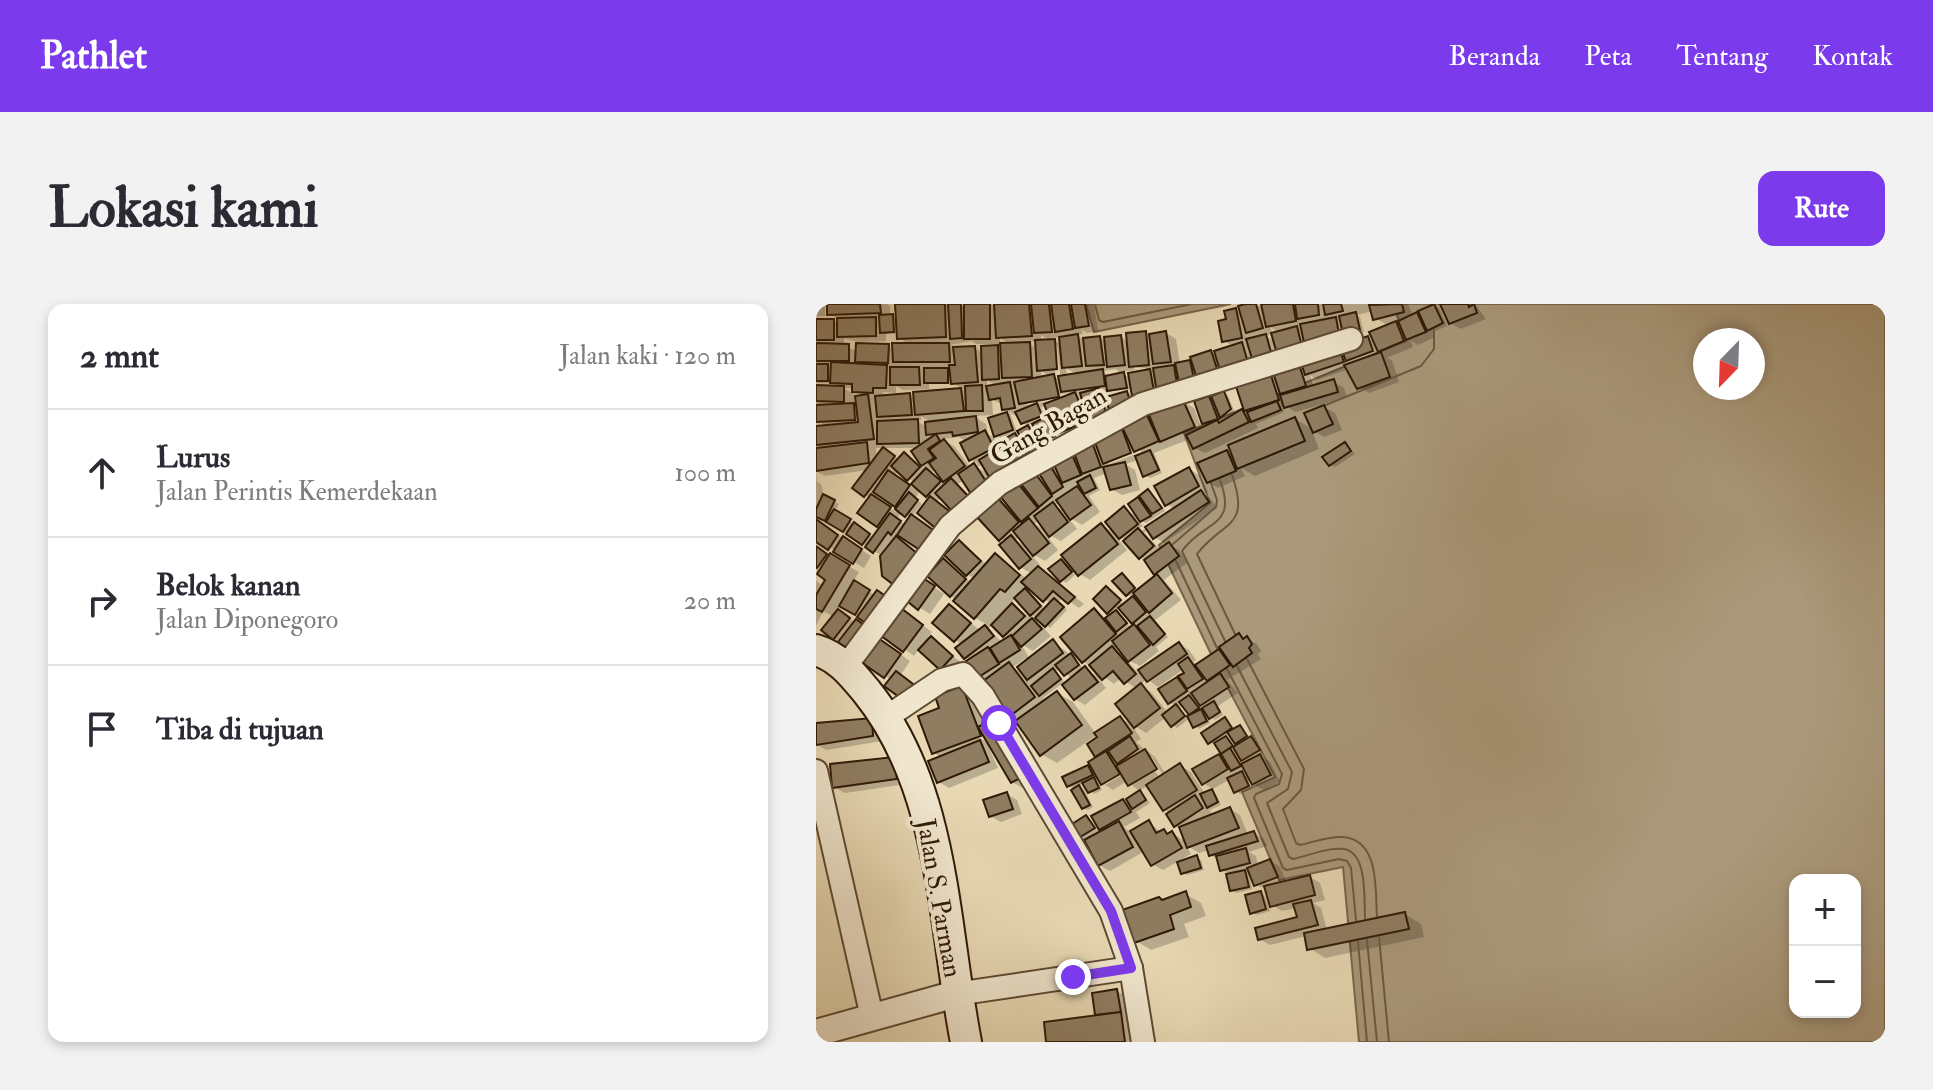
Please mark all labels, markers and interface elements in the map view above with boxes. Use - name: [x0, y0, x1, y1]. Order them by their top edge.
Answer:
- text: Pathlet: [40, 32, 147, 80]
- text: Beranda: [1449, 39, 1540, 74]
- text: Peta: [1584, 39, 1632, 74]
- text: Tentang: [1676, 39, 1768, 74]
- text: Kontak: [1812, 39, 1893, 74]
- button: Rute: [1758, 171, 1885, 246]
- text: Lokasi kami: [48, 173, 318, 244]
- north arrow: [1693, 328, 1765, 400]
- text: 2 mnt: [80, 335, 159, 378]
- text: Jalan kaki · 120 m: [559, 340, 736, 372]
- street label: Gang Bagan: [985, 380, 1112, 472]
- text: Lurus: [156, 439, 230, 476]
- icon: ahead: [80, 451, 124, 495]
- text: 100 m: [675, 457, 736, 489]
- text: Jalan Perintis Kemerdekaan: [156, 476, 438, 508]
- text: Belok kanan: [156, 567, 300, 604]
- icon: right: [80, 579, 124, 623]
- text: 20 m: [684, 585, 736, 617]
- text: Jalan Diponegoro: [156, 604, 338, 636]
- route start: [981, 705, 1017, 741]
- icon: arrive: [80, 707, 124, 751]
- text: Tiba di tujuan: [156, 711, 324, 748]
- street label: Jalan S. Parman: [909, 815, 969, 980]
- map controls: [1789, 874, 1861, 1018]
- button: +: [1789, 874, 1861, 946]
- button: −: [1789, 946, 1861, 1018]
- route end: [1055, 959, 1091, 995]

